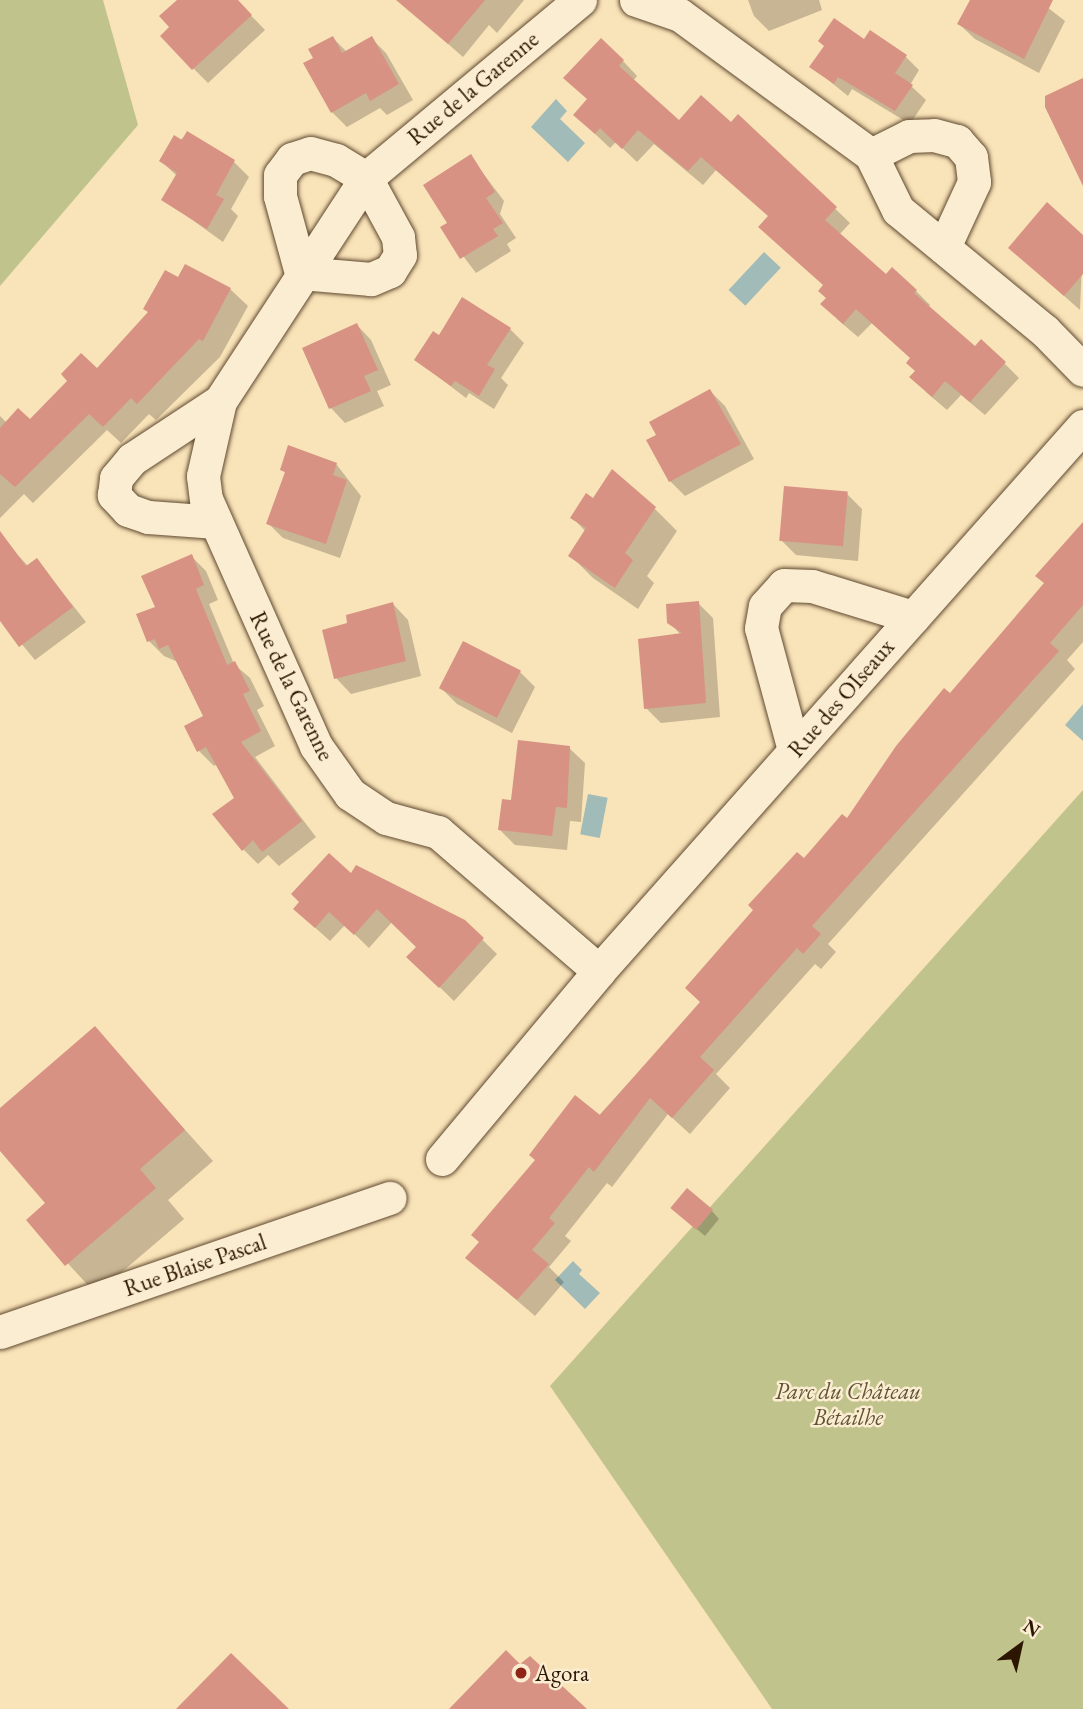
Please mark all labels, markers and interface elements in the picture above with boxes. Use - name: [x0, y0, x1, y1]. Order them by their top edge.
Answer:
- street label: Rue de la Garenne: [402, 25, 544, 151]
- street label: Rue de la Garenne: [244, 607, 340, 765]
- street label: Rue des OIseaux: [782, 633, 900, 763]
- street label: Rue Blaise Pascal: [120, 1228, 270, 1302]
- park label: Parc du Château Bétailhe: [775, 1377, 921, 1431]
- north arrow: [985, 1611, 1055, 1681]
- text: N: [1018, 1613, 1045, 1643]
- place label: Agora: [535, 1659, 589, 1687]
- marker: Agora: [513, 1665, 529, 1681]

